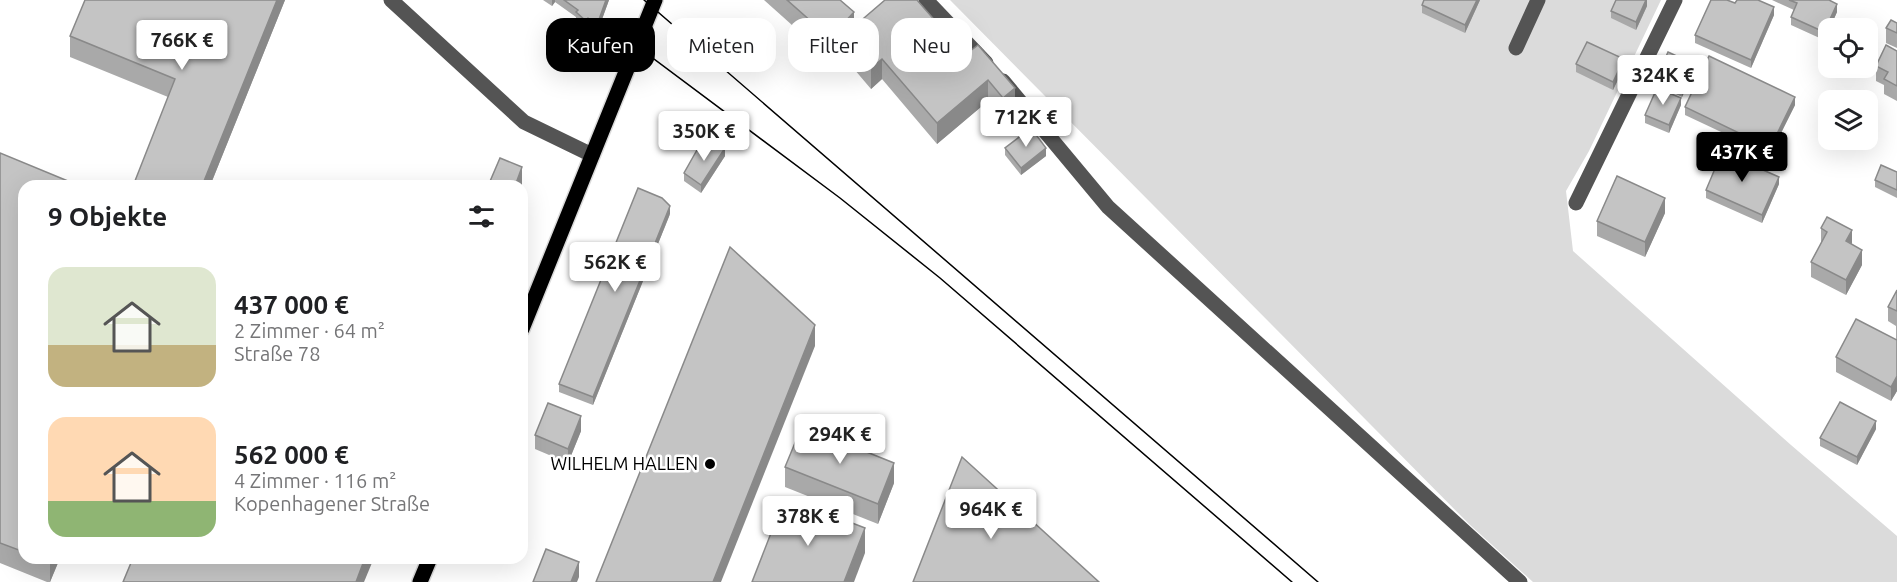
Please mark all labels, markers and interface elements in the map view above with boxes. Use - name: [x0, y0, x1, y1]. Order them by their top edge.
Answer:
- chip: Kaufen: [546, 18, 655, 72]
- chip: Mieten: [667, 18, 776, 72]
- chip: Filter: [788, 18, 879, 72]
- chip: Neu: [891, 18, 972, 72]
- map controls: [1818, 18, 1878, 150]
- button: locate: [1818, 18, 1878, 78]
- pin: 766K €: [133, 20, 231, 71]
- text: 766K €: [150, 28, 214, 51]
- pin: 324K €: [1614, 55, 1712, 106]
- text: 324K €: [1631, 63, 1695, 86]
- button: layers: [1818, 90, 1878, 150]
- pin: 712K €: [977, 97, 1075, 148]
- text: 712K €: [994, 105, 1058, 128]
- pin: 350K €: [655, 111, 753, 162]
- text: 350K €: [672, 119, 736, 142]
- pin: 437K €: [1693, 132, 1791, 183]
- text: 437K €: [1710, 140, 1774, 163]
- icon: filters: [465, 200, 498, 233]
- text: 9 Objekte: [48, 202, 167, 231]
- pin: 562K €: [566, 242, 664, 293]
- text: 562K €: [583, 250, 647, 273]
- text: 437 000 €: [234, 290, 349, 319]
- icon: home: [96, 291, 168, 363]
- text: 2 Zimmer · 64 m²: [234, 319, 385, 342]
- text: Straße 78: [234, 342, 320, 365]
- pin: 294K €: [791, 414, 889, 465]
- text: 294K €: [808, 422, 872, 445]
- text: 562 000 €: [234, 440, 349, 469]
- icon: home: [96, 441, 168, 513]
- place label: WILHELM HALLEN: [551, 453, 698, 473]
- marker: WILHELM HALLEN: [703, 457, 717, 471]
- text: 4 Zimmer · 116 m²: [234, 469, 396, 492]
- pin: 964K €: [942, 489, 1040, 540]
- text: Kopenhagener Straße: [234, 492, 430, 515]
- pin: 378K €: [759, 496, 857, 547]
- text: 964K €: [959, 497, 1023, 520]
- text: 378K €: [776, 504, 840, 527]

